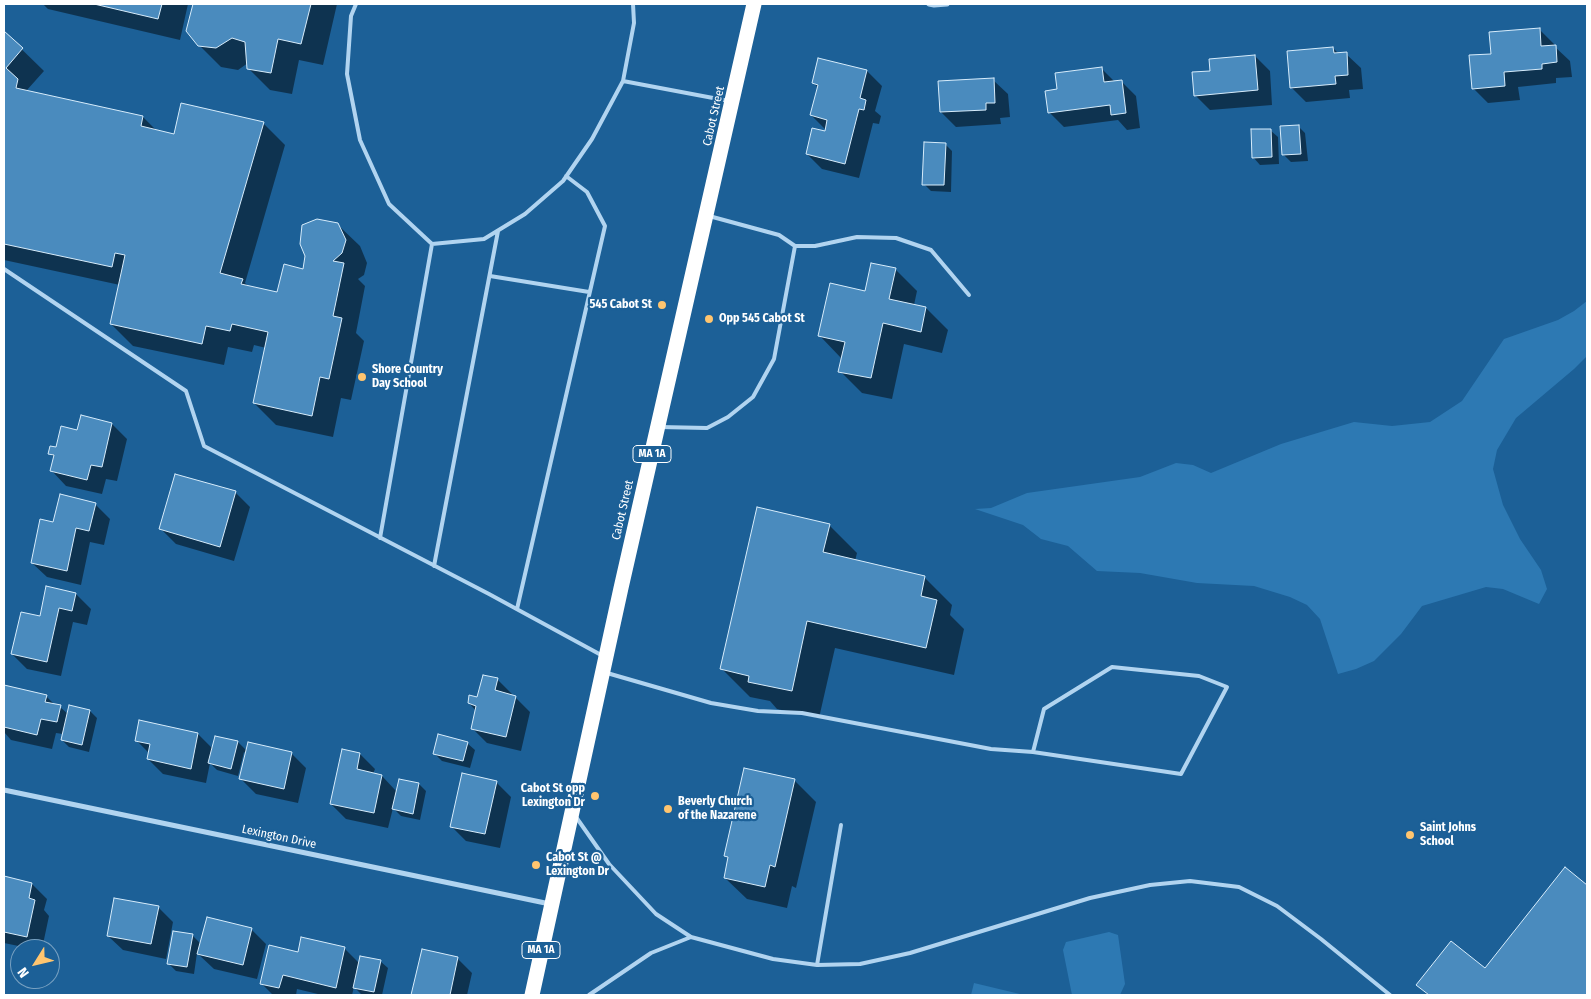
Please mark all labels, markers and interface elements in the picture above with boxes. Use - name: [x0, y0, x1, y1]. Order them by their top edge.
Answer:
- street label: Cabot Street: [700, 85, 728, 147]
- place label: 545 Cabot St: [589, 298, 652, 312]
- marker: 545 Cabot St: [656, 299, 668, 311]
- place label: Opp 545 Cabot St: [719, 312, 805, 326]
- marker: Opp 545 Cabot St: [703, 313, 715, 325]
- place label: Shore Country Day School: [372, 363, 443, 391]
- marker: Shore Country Day School: [356, 371, 368, 383]
- road number: MA 1A: [633, 446, 671, 462]
- street label: Cabot Street: [609, 479, 637, 541]
- place label: Cabot St opp Lexington Dr: [521, 782, 585, 810]
- marker: Cabot St opp Lexington Dr: [589, 790, 601, 802]
- place label: Beverly Church of the Nazarene: [678, 795, 756, 823]
- marker: Beverly Church of the Nazarene: [662, 803, 674, 815]
- place label: Saint Johns School: [1420, 821, 1476, 849]
- street label: Lexington Drive: [240, 822, 318, 852]
- marker: Saint Johns School: [1404, 829, 1416, 841]
- place label: Cabot St @ Lexington Dr: [546, 851, 609, 879]
- marker: Cabot St @ Lexington Dr: [530, 859, 542, 871]
- north arrow: [10, 939, 60, 989]
- road number: MA 1A: [522, 942, 560, 958]
- text: N: [14, 964, 33, 981]

